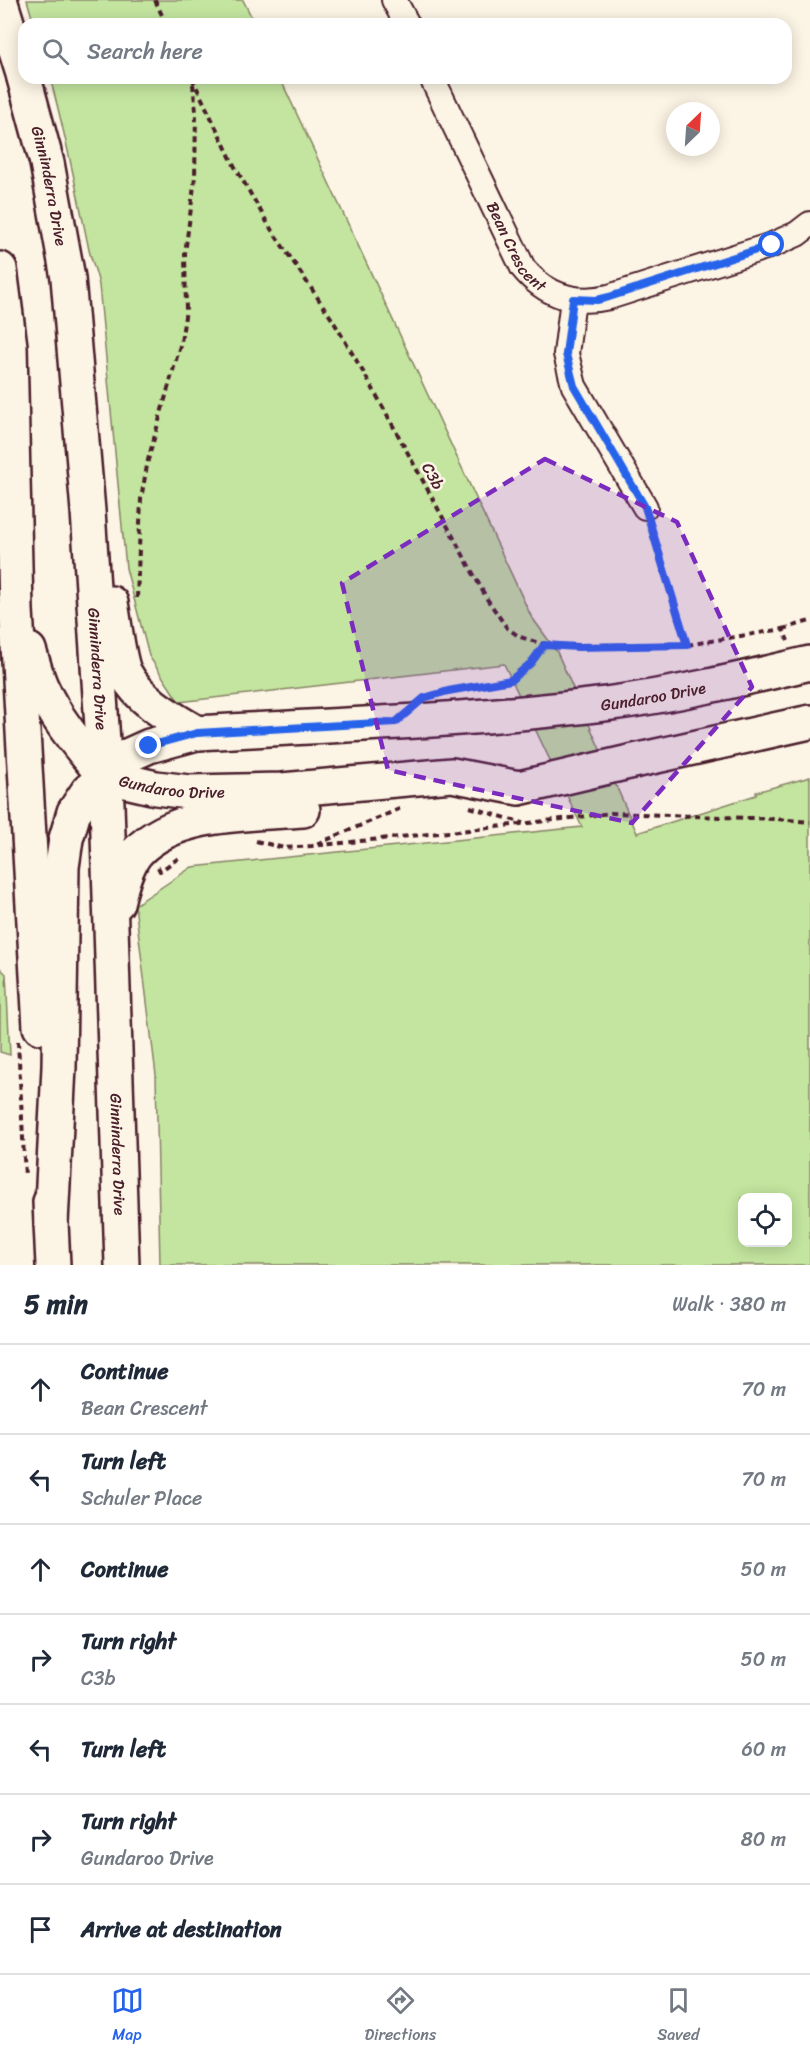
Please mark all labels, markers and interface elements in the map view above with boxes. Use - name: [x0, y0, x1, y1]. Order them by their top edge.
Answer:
- search box: [18, 18, 792, 84]
- text: Search here: [87, 32, 203, 71]
- icon: search: [39, 35, 72, 68]
- north arrow: [666, 102, 720, 156]
- street label: Ginninderra Drive: [23, 122, 76, 248]
- street label: Bean Crescent: [479, 197, 553, 300]
- route start: [758, 231, 784, 257]
- street label: C3b: [414, 457, 452, 495]
- street label: Ginninderra Drive: [80, 607, 117, 731]
- street label: Gundaroo Drive: [599, 672, 709, 719]
- route end: [135, 732, 161, 758]
- street label: Gundaroo Drive: [116, 765, 225, 807]
- street label: Ginninderra Drive: [102, 1093, 135, 1216]
- map controls: [738, 1193, 792, 1247]
- button: locate: [738, 1193, 792, 1247]
- text: 5 min: [24, 1281, 88, 1327]
- text: Walk · 380 m: [672, 1287, 786, 1322]
- text: Continue: [81, 1352, 169, 1391]
- text: 70 m: [741, 1372, 786, 1407]
- icon: ahead: [24, 1373, 57, 1406]
- text: Bean Crescent: [81, 1391, 208, 1426]
- text: Turn left: [81, 1442, 166, 1481]
- text: 70 m: [741, 1462, 786, 1497]
- icon: left: [24, 1463, 57, 1496]
- text: Schuler Place: [81, 1481, 202, 1516]
- text: Continue: [81, 1550, 169, 1589]
- text: 50 m: [741, 1552, 786, 1587]
- icon: ahead: [24, 1553, 57, 1586]
- text: Turn right: [81, 1622, 176, 1661]
- text: 50 m: [741, 1642, 786, 1677]
- icon: right: [24, 1643, 57, 1676]
- text: C3b: [81, 1661, 115, 1696]
- text: Turn left: [81, 1730, 166, 1769]
- text: 60 m: [741, 1732, 786, 1767]
- icon: left: [24, 1733, 57, 1766]
- text: Turn right: [81, 1802, 176, 1841]
- text: 80 m: [741, 1822, 786, 1857]
- icon: right: [24, 1823, 57, 1856]
- text: Gundaroo Drive: [81, 1841, 214, 1876]
- text: Arrive at destination: [81, 1910, 282, 1949]
- icon: arrive: [24, 1913, 57, 1946]
- tab: Map: [111, 1984, 144, 2049]
- tab: Directions: [365, 1984, 436, 2049]
- tab: Saved: [657, 1984, 699, 2049]

